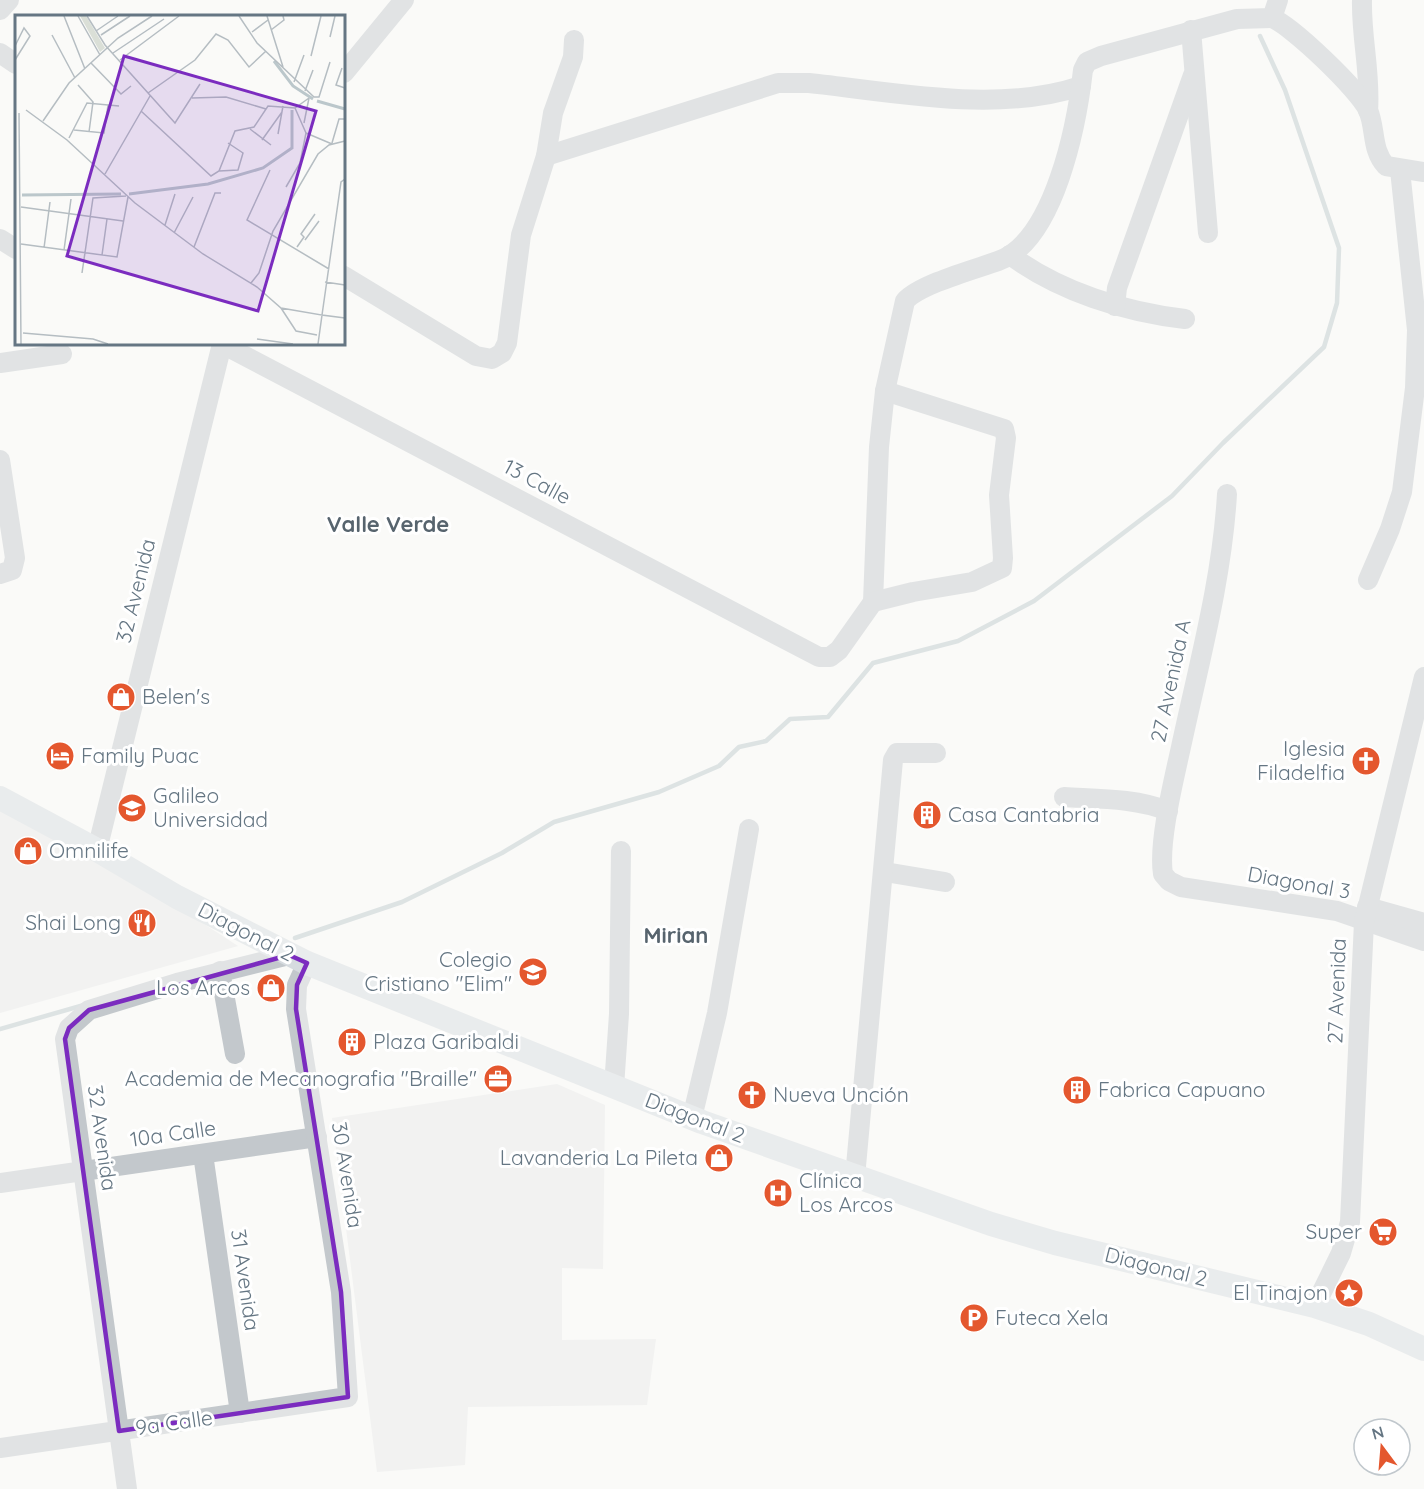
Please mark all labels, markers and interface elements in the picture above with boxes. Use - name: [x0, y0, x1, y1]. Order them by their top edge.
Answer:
- inset map: [15, 15, 345, 345]
- street label: 13 Calle: [499, 453, 575, 510]
- district label: Valle Verde: [327, 510, 449, 538]
- street label: 32 Avenida: [110, 536, 161, 645]
- street label: 27 Avenida A: [1144, 617, 1196, 745]
- shop icon: Belen's: [105, 681, 137, 713]
- place label: Belen's: [142, 683, 210, 709]
- place label: Iglesia Filadelfia: [1257, 735, 1345, 785]
- hotel icon: Family Puac: [44, 740, 76, 772]
- place label: Family Puac: [81, 742, 199, 768]
- church icon: Iglesia Filadelfia: [1350, 745, 1382, 777]
- place label: Galileo Universidad: [153, 782, 268, 832]
- school or university icon: Galileo Universidad: [116, 792, 148, 824]
- building icon: Casa Cantabria: [911, 799, 943, 831]
- place label: Casa Cantabria: [948, 801, 1099, 827]
- shop icon: Omnilife: [12, 835, 44, 867]
- place label: Omnilife: [49, 837, 129, 863]
- street label: Diagonal 3: [1246, 860, 1353, 904]
- street label: Diagonal 2: [194, 896, 299, 966]
- restaurant icon: Shai Long: [126, 907, 158, 939]
- place label: Shai Long: [25, 909, 121, 935]
- district label: Mirian: [644, 921, 708, 949]
- street label: 27 Avenida: [1321, 938, 1351, 1044]
- place label: Colegio Cristiano "Elim": [364, 946, 512, 996]
- school or university icon: Colegio Cristiano "Elim": [517, 956, 549, 988]
- shop icon: Los Arcos: [255, 972, 287, 1004]
- place label: Los Arcos: [156, 974, 250, 1000]
- building icon: Plaza Garibaldi: [336, 1026, 368, 1058]
- place label: Plaza Garibaldi: [373, 1028, 519, 1054]
- office icon: Academia de Mecanografia "Braille": [482, 1063, 514, 1095]
- place label: Academia de Mecanografia "Braille": [125, 1065, 477, 1091]
- building icon: Fabrica Capuano: [1061, 1074, 1093, 1106]
- place label: Fabrica Capuano: [1098, 1076, 1266, 1102]
- church icon: Nueva Unción: [736, 1079, 768, 1111]
- place label: Nueva Unción: [773, 1081, 909, 1107]
- street label: 32 Avenida: [83, 1083, 123, 1192]
- street label: Diagonal 2: [642, 1086, 749, 1148]
- street label: 10a Calle: [128, 1114, 217, 1152]
- street label: 30 Avenida: [327, 1120, 369, 1230]
- shop icon: Lavanderia La Pileta: [703, 1142, 735, 1174]
- place label: Lavanderia La Pileta: [500, 1144, 698, 1170]
- place label: Clínica Los Arcos: [799, 1167, 893, 1217]
- hospital icon: Clínica Los Arcos: [762, 1177, 794, 1209]
- supermarket icon: Super: [1367, 1216, 1399, 1248]
- place label: Super: [1306, 1218, 1362, 1244]
- street label: 31 Avenida: [226, 1227, 266, 1332]
- street label: Diagonal 2: [1102, 1241, 1210, 1291]
- place icon: El Tinajon: [1333, 1277, 1365, 1309]
- place label: El Tinajon: [1233, 1279, 1328, 1305]
- parking icon: Futeca Xela: [958, 1302, 990, 1334]
- place label: Futeca Xela: [995, 1304, 1109, 1330]
- street label: 9a Calle: [133, 1404, 214, 1440]
- north arrow: [1352, 1417, 1412, 1477]
- text: N: [1369, 1421, 1386, 1444]

